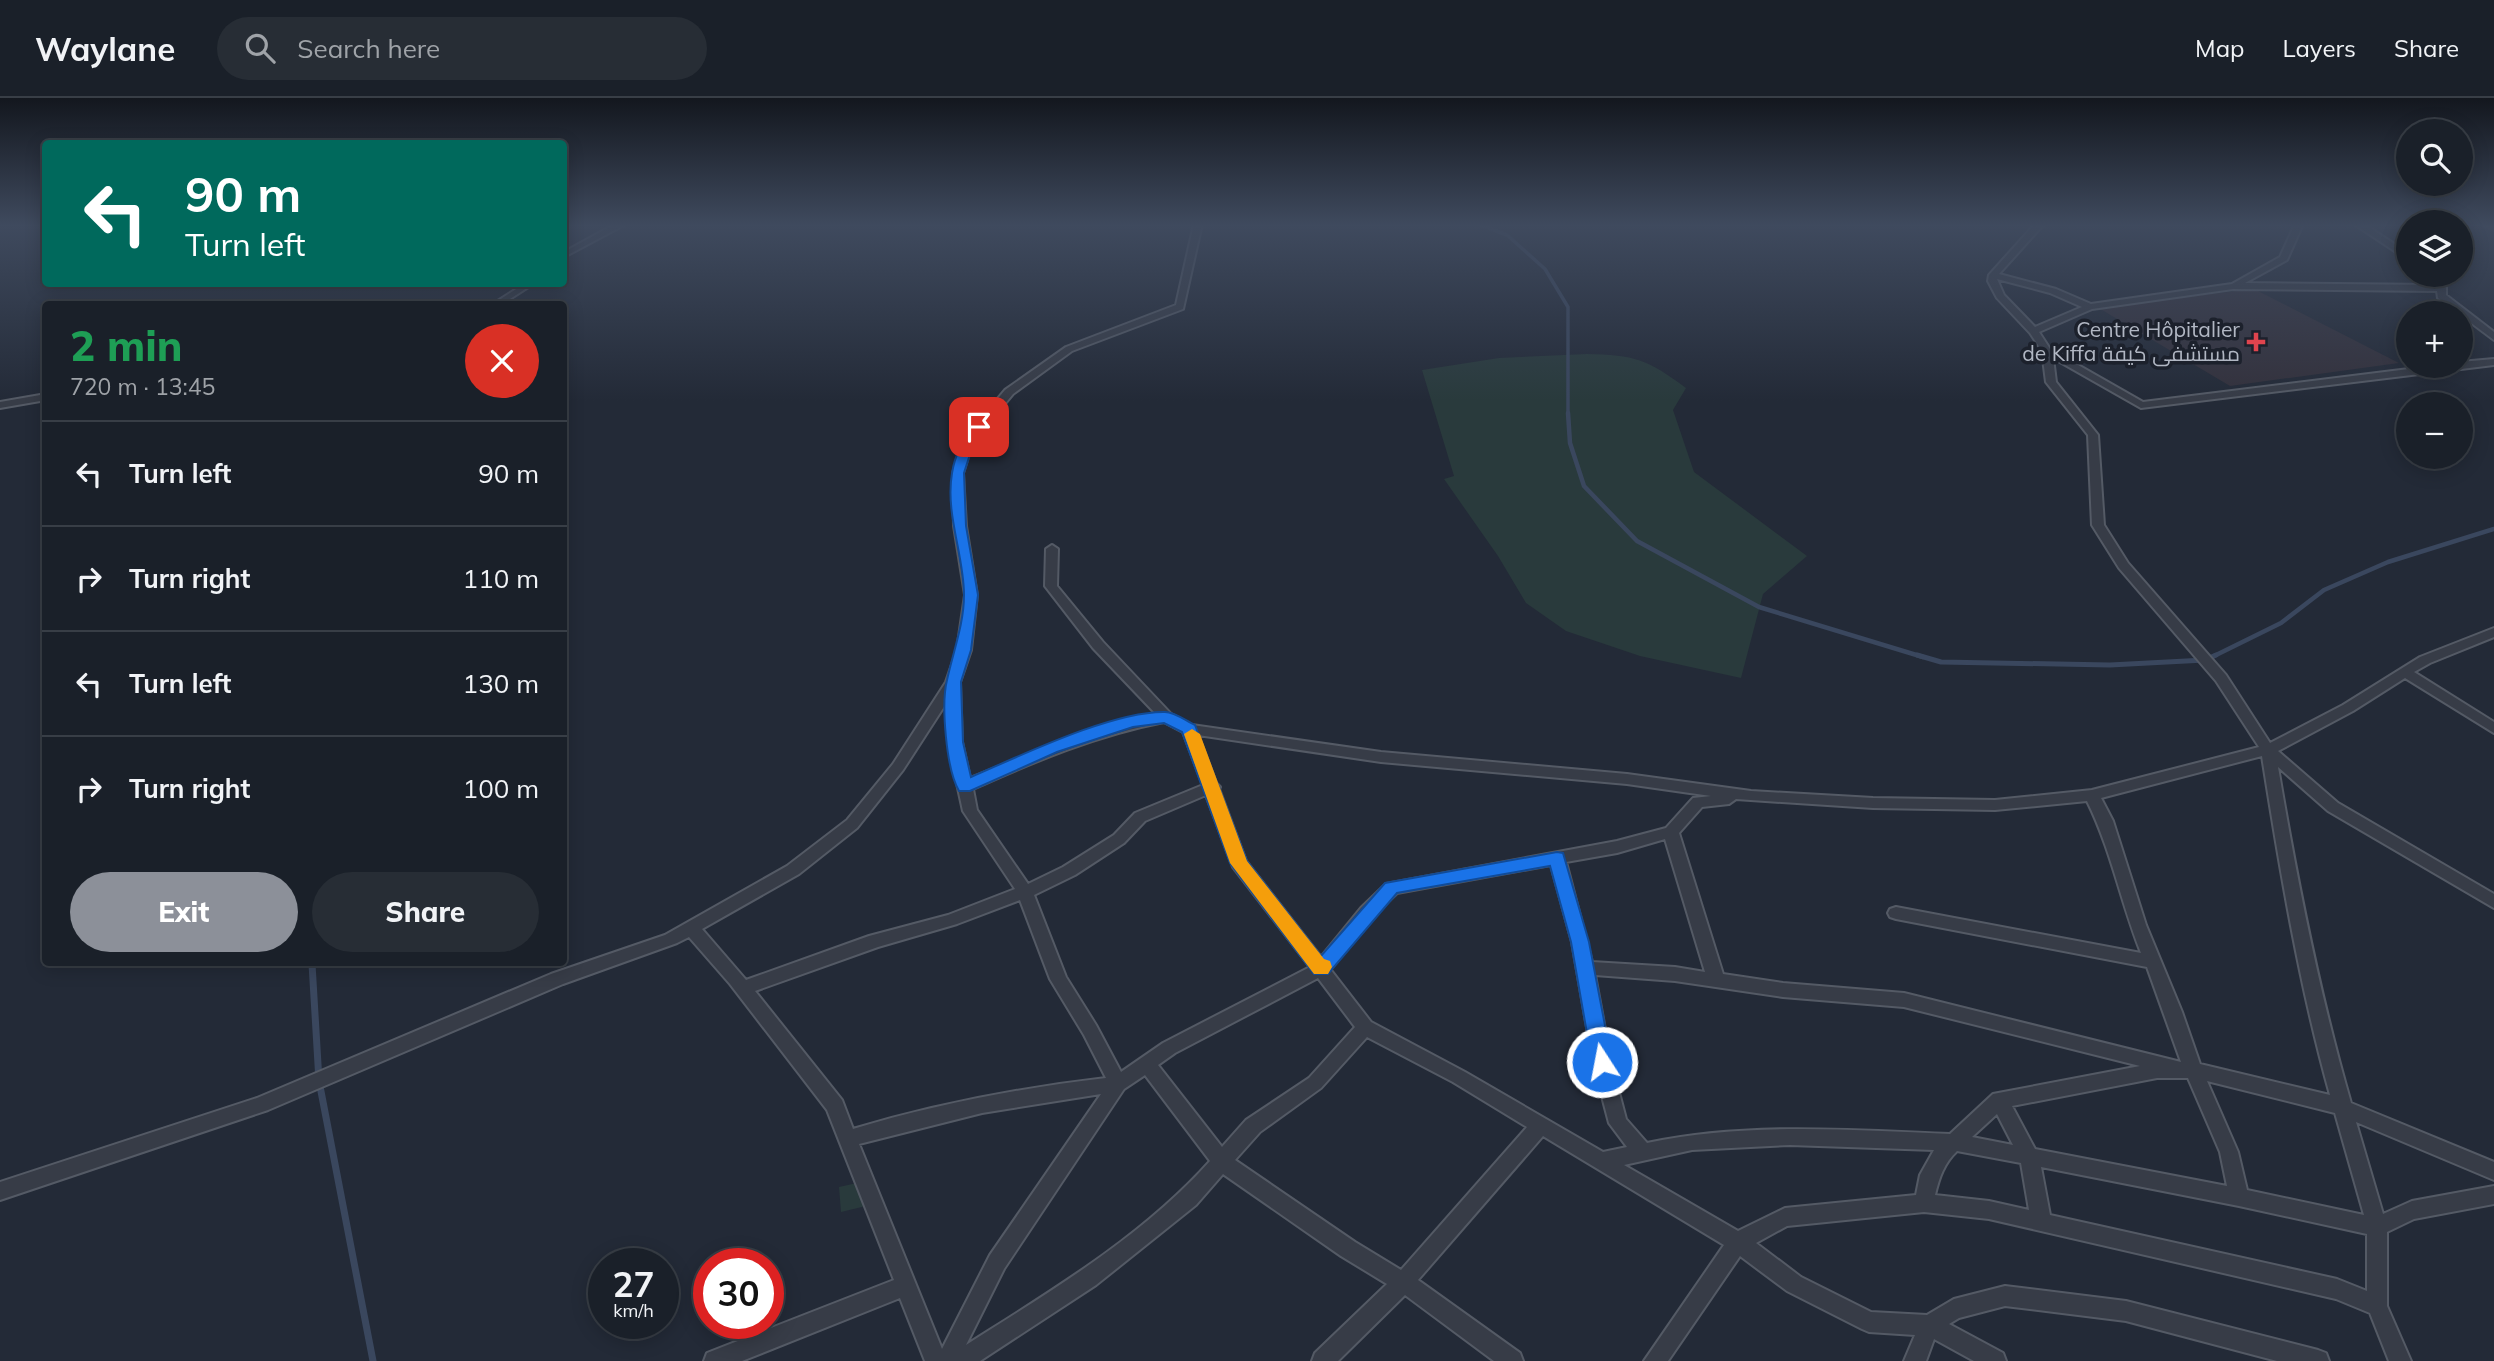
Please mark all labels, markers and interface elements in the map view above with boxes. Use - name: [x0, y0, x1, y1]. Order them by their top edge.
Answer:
- search box: [217, 17, 707, 80]
- text: Waylane: [35, 28, 175, 69]
- icon: search: [241, 29, 279, 67]
- text: Search here: [297, 32, 440, 65]
- text: Map: [2195, 33, 2244, 63]
- text: Layers: [2282, 33, 2356, 63]
- text: Share: [2394, 33, 2459, 63]
- map controls: [2396, 119, 2473, 469]
- button: search: [2396, 119, 2473, 196]
- text: 90 m: [185, 163, 301, 224]
- icon: left: [70, 168, 161, 259]
- button: layers: [2396, 210, 2473, 287]
- text: Turn left: [185, 224, 305, 264]
- button: +: [2396, 301, 2473, 378]
- place label: Centre Hôpitalier de Kiffa مستشفى كيفة: [2022, 316, 2240, 367]
- text: 2 min: [70, 319, 183, 372]
- button: close: [465, 324, 539, 398]
- marker: Centre Hôpitalier de Kiffa مستشفى كيفة: [2246, 332, 2266, 352]
- text: 720 m · 13:45: [70, 372, 215, 401]
- button: −: [2396, 392, 2473, 469]
- pin: [949, 397, 1009, 457]
- icon: arrive: [960, 408, 998, 446]
- icon: left: [70, 455, 108, 493]
- text: Turn left: [129, 457, 231, 490]
- text: 90 m: [478, 457, 539, 490]
- icon: right: [70, 560, 108, 598]
- text: Turn right: [129, 562, 250, 595]
- text: 110 m: [463, 562, 539, 595]
- icon: left: [70, 665, 108, 703]
- text: Turn left: [129, 667, 231, 700]
- text: 130 m: [463, 667, 539, 700]
- icon: right: [70, 770, 108, 808]
- text: Turn right: [129, 772, 250, 805]
- text: 100 m: [463, 772, 539, 805]
- button: Exit: [70, 872, 298, 952]
- button: Share: [312, 872, 539, 952]
- position arrow: [1565, 1025, 1639, 1099]
- speed limit sign: 30: [693, 1248, 784, 1339]
- text: 27: [612, 1262, 655, 1306]
- text: km/h: [613, 1299, 654, 1322]

